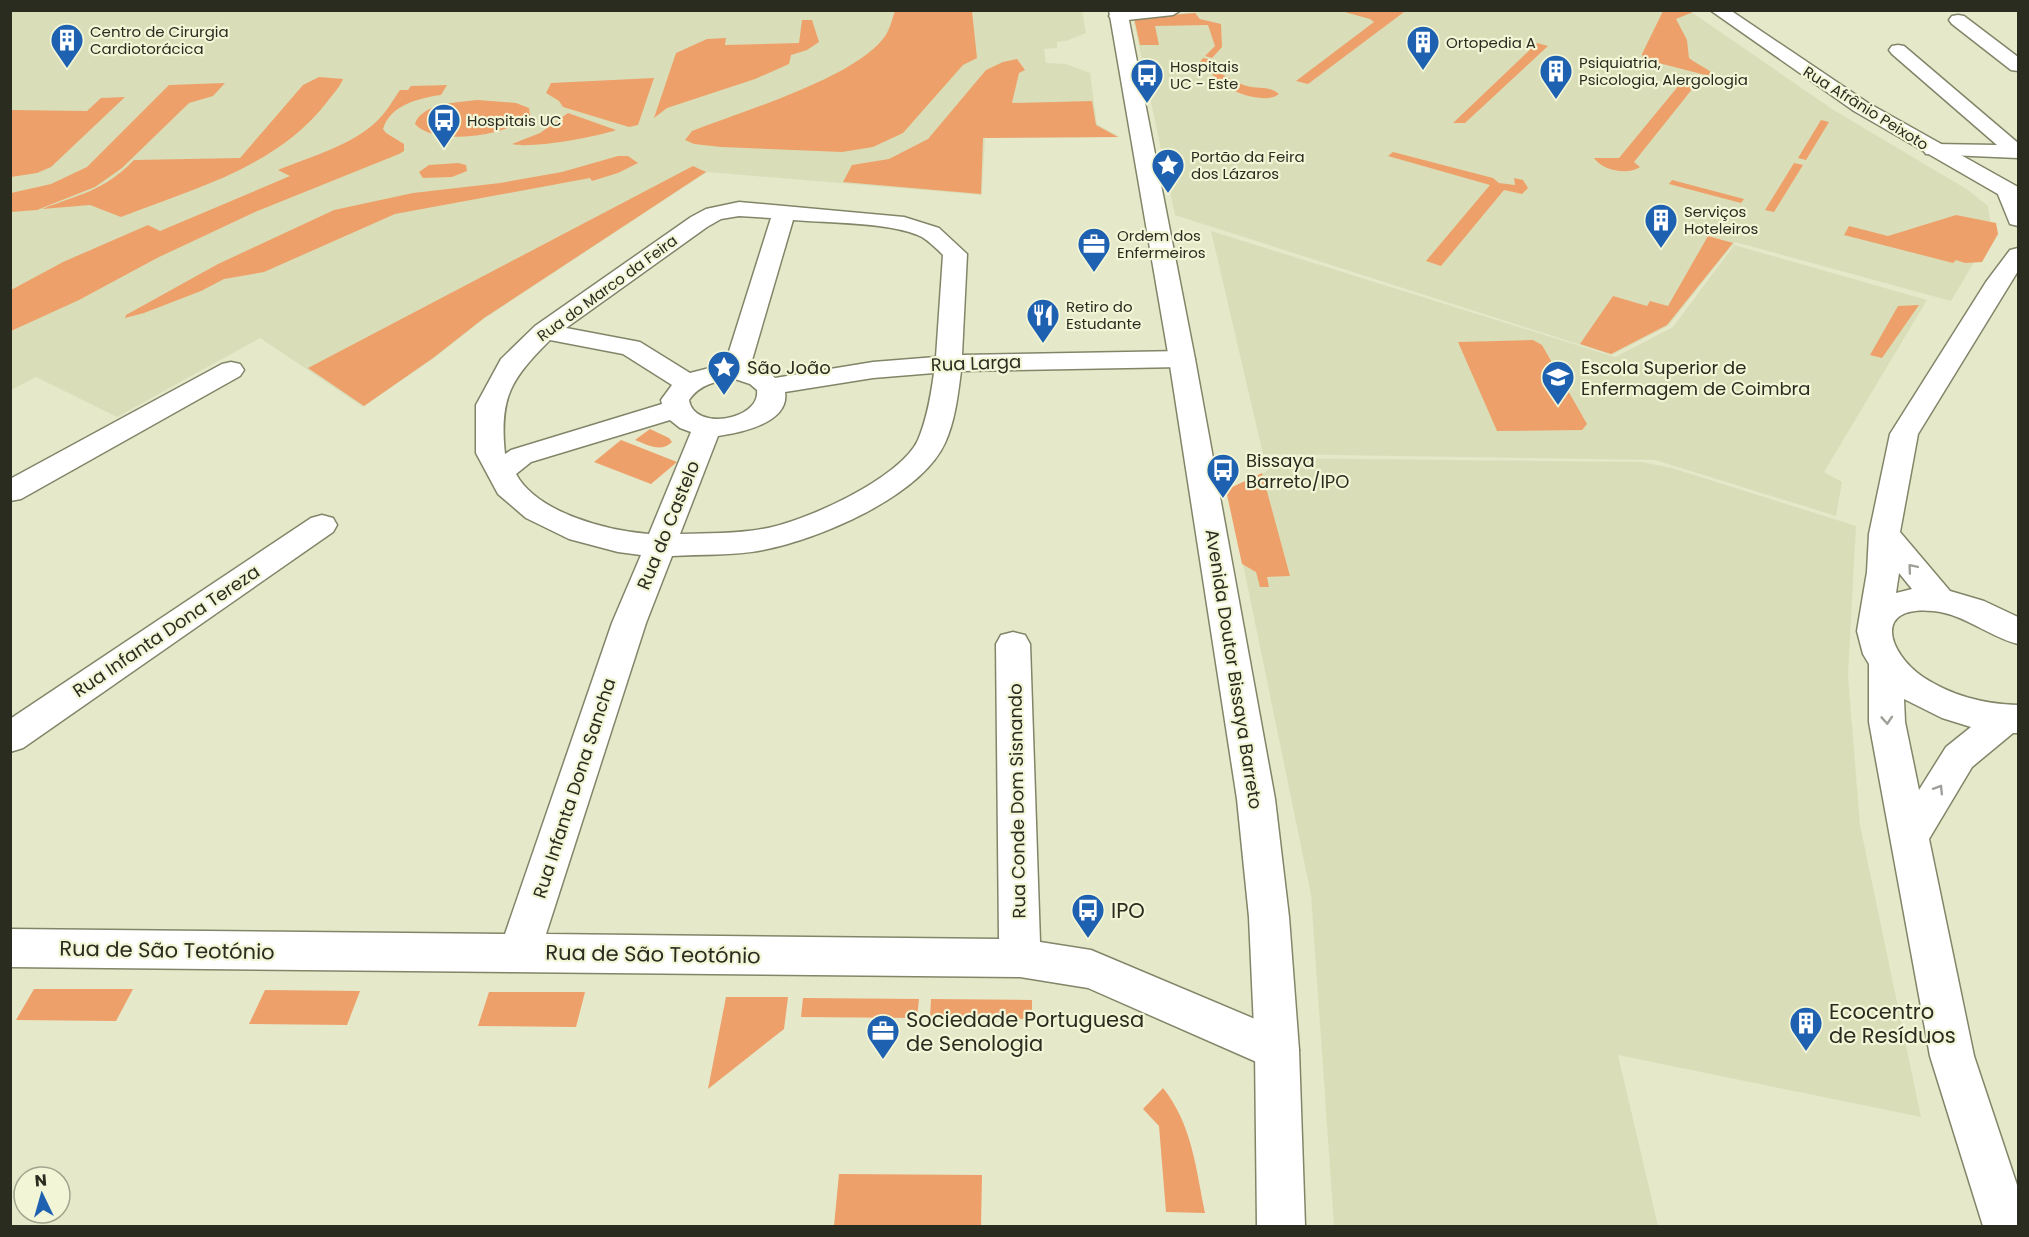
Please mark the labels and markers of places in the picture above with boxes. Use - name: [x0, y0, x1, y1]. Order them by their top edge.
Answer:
- place label: Centro de Cirurgia Cardiotorácica: [90, 21, 229, 59]
- building icon: Centro de Cirurgia Cardiotorácica: [49, 22, 85, 69]
- building icon: Ortopedia A: [1405, 24, 1441, 71]
- place label: Ortopedia A: [1446, 32, 1536, 53]
- place label: Psiquiatria, Psicologia, Alergologia: [1579, 52, 1748, 90]
- building icon: Psiquiatria, Psicologia, Alergologia: [1538, 53, 1574, 100]
- place label: Hospitais UC - Este: [1170, 56, 1239, 94]
- bus stop icon: Hospitais UC - Este: [1129, 57, 1165, 104]
- bus stop icon: Hospitais UC: [426, 102, 462, 149]
- place label: Hospitais UC: [467, 110, 561, 131]
- place label: Portão da Feira dos Lázaros: [1191, 146, 1305, 184]
- place icon: Portão da Feira dos Lázaros: [1150, 147, 1186, 194]
- place label: Serviços Hoteleiros: [1684, 201, 1759, 239]
- building icon: Serviços Hoteleiros: [1643, 202, 1679, 249]
- place label: Ordem dos Enfermeiros: [1117, 225, 1206, 263]
- office icon: Ordem dos Enfermeiros: [1076, 226, 1112, 273]
- place label: Retiro do Estudante: [1066, 296, 1141, 334]
- restaurant icon: Retiro do Estudante: [1025, 297, 1061, 344]
- place icon: São João: [706, 349, 742, 396]
- place label: São João: [747, 355, 831, 380]
- place label: Escola Superior de Enfermagem de Coimbra: [1581, 355, 1811, 401]
- school or university icon: Escola Superior de Enfermagem de Coimbra: [1540, 359, 1576, 406]
- place label: Bissaya Barreto/IPO: [1246, 448, 1349, 494]
- bus stop icon: Bissaya Barreto/IPO: [1205, 452, 1241, 499]
- bus stop icon: IPO: [1070, 892, 1106, 939]
- place label: IPO: [1111, 896, 1145, 925]
- place label: Ecocentro de Resíduos: [1829, 997, 1956, 1050]
- place label: Sociedade Portuguesa de Senologia: [906, 1005, 1144, 1058]
- building icon: Ecocentro de Resíduos: [1788, 1005, 1824, 1052]
- office icon: Sociedade Portuguesa de Senologia: [865, 1013, 901, 1060]

